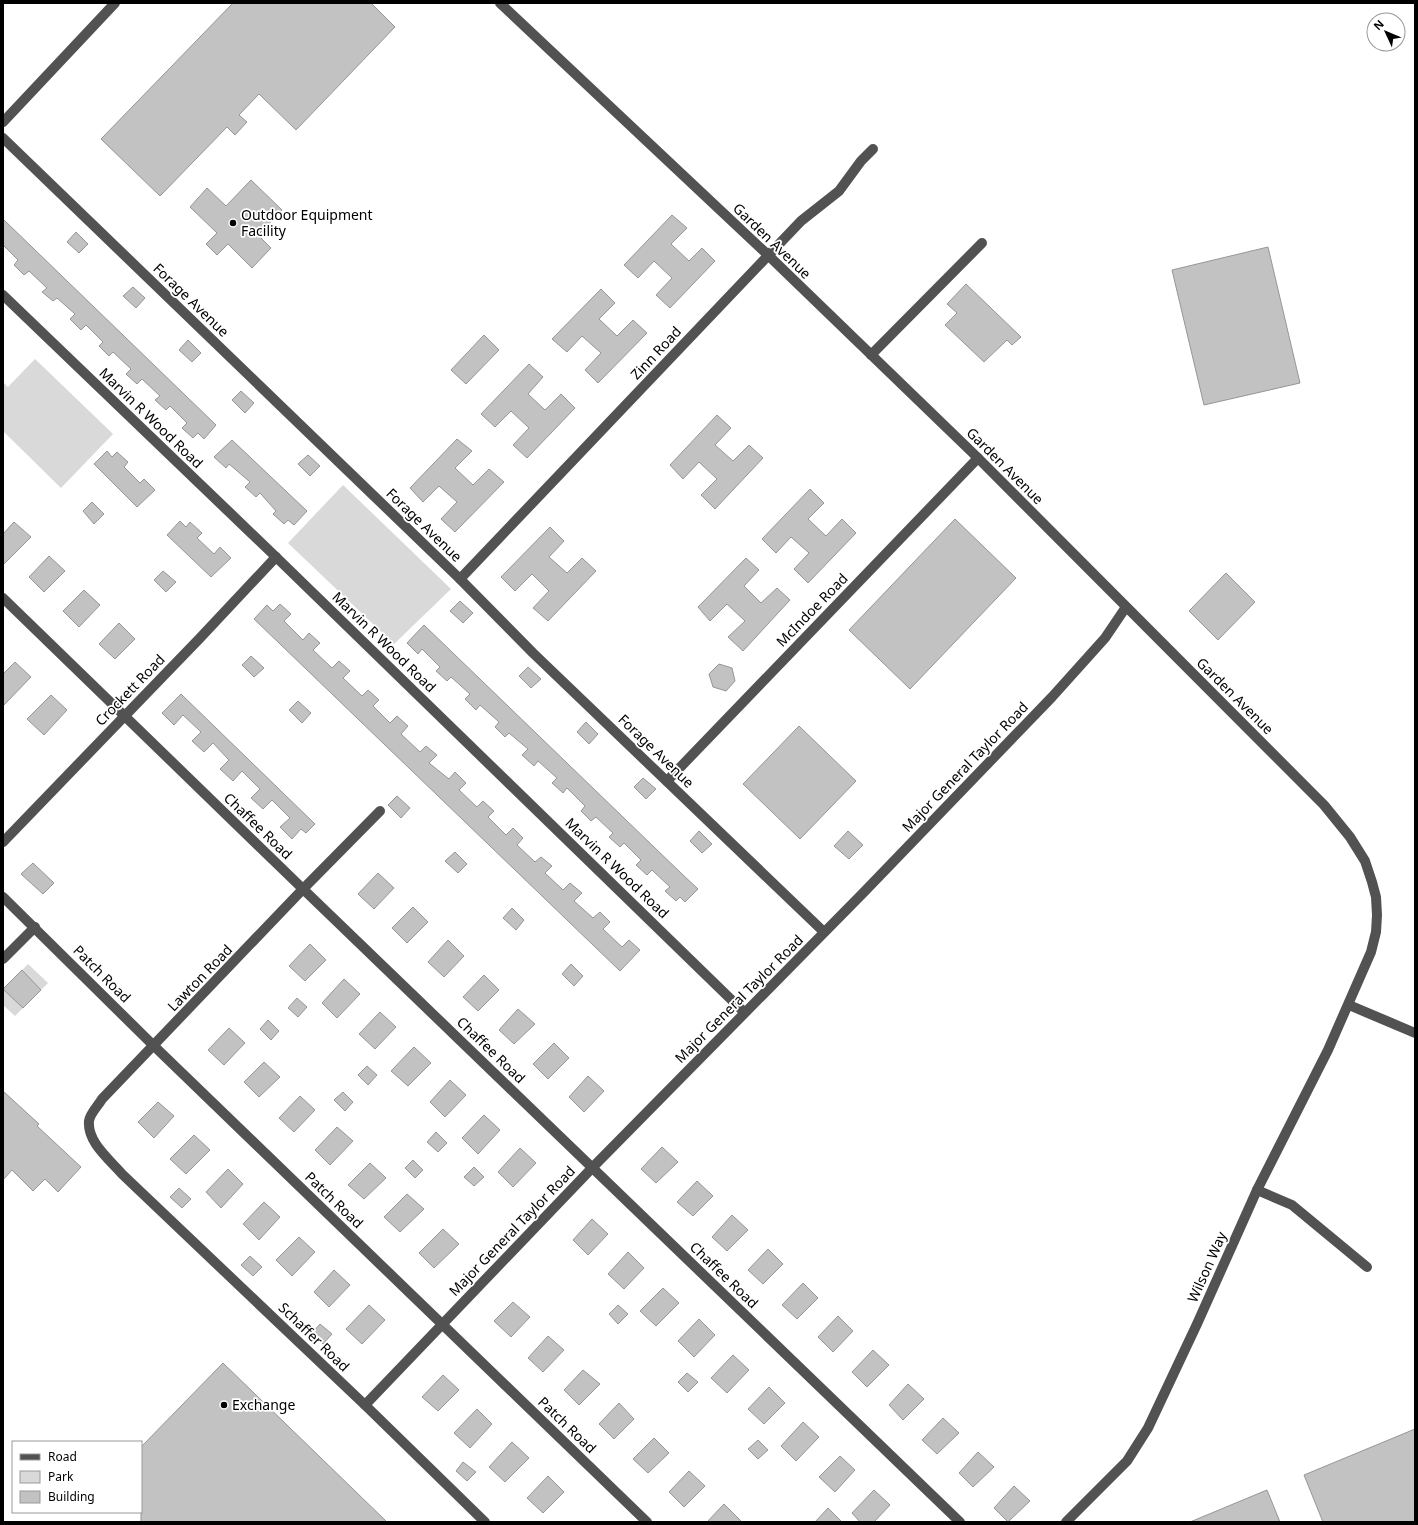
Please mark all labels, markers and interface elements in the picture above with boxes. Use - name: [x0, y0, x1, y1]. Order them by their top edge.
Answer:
- north arrow: [1366, 12, 1406, 52]
- text: N: [1370, 16, 1387, 33]
- street label: Garden Avenue: [729, 199, 816, 283]
- place label: Outdoor Equipment Facility: [241, 205, 373, 240]
- marker: Outdoor Equipment Facility: [228, 218, 238, 228]
- street label: Forage Avenue: [149, 259, 233, 341]
- street label: Zinn Road: [626, 322, 685, 383]
- street label: Marvin R Wood Road: [95, 363, 207, 472]
- street label: Garden Avenue: [963, 423, 1048, 508]
- street label: Forage Avenue: [382, 484, 466, 566]
- street label: McIndoe Road: [772, 569, 851, 650]
- street label: Marvin R Wood Road: [328, 587, 440, 696]
- street label: Crockett Road: [91, 650, 169, 729]
- street label: Garden Avenue: [1193, 653, 1278, 738]
- street label: Major General Taylor Road: [897, 697, 1032, 836]
- street label: Forage Avenue: [614, 710, 698, 792]
- street label: Chaffee Road: [220, 788, 297, 863]
- street label: Marvin R Wood Road: [561, 813, 673, 922]
- street label: Major General Taylor Road: [670, 930, 807, 1067]
- street label: Lawton Road: [163, 940, 236, 1015]
- street label: Patch Road: [69, 941, 135, 1007]
- street label: Chaffee Road: [453, 1012, 530, 1087]
- street label: Major General Taylor Road: [444, 1161, 579, 1300]
- street label: Patch Road: [301, 1167, 368, 1232]
- street label: Wilson Way: [1183, 1228, 1231, 1305]
- street label: Chaffee Road: [686, 1237, 763, 1312]
- street label: Schaffer Road: [275, 1298, 354, 1375]
- street label: Patch Road: [534, 1392, 601, 1457]
- place label: Exchange: [232, 1395, 295, 1414]
- marker: Exchange: [219, 1400, 229, 1410]
- legend: [12, 1441, 142, 1513]
- text: Road: [48, 1448, 77, 1465]
- text: Park: [48, 1468, 74, 1485]
- text: Building: [48, 1488, 95, 1505]

